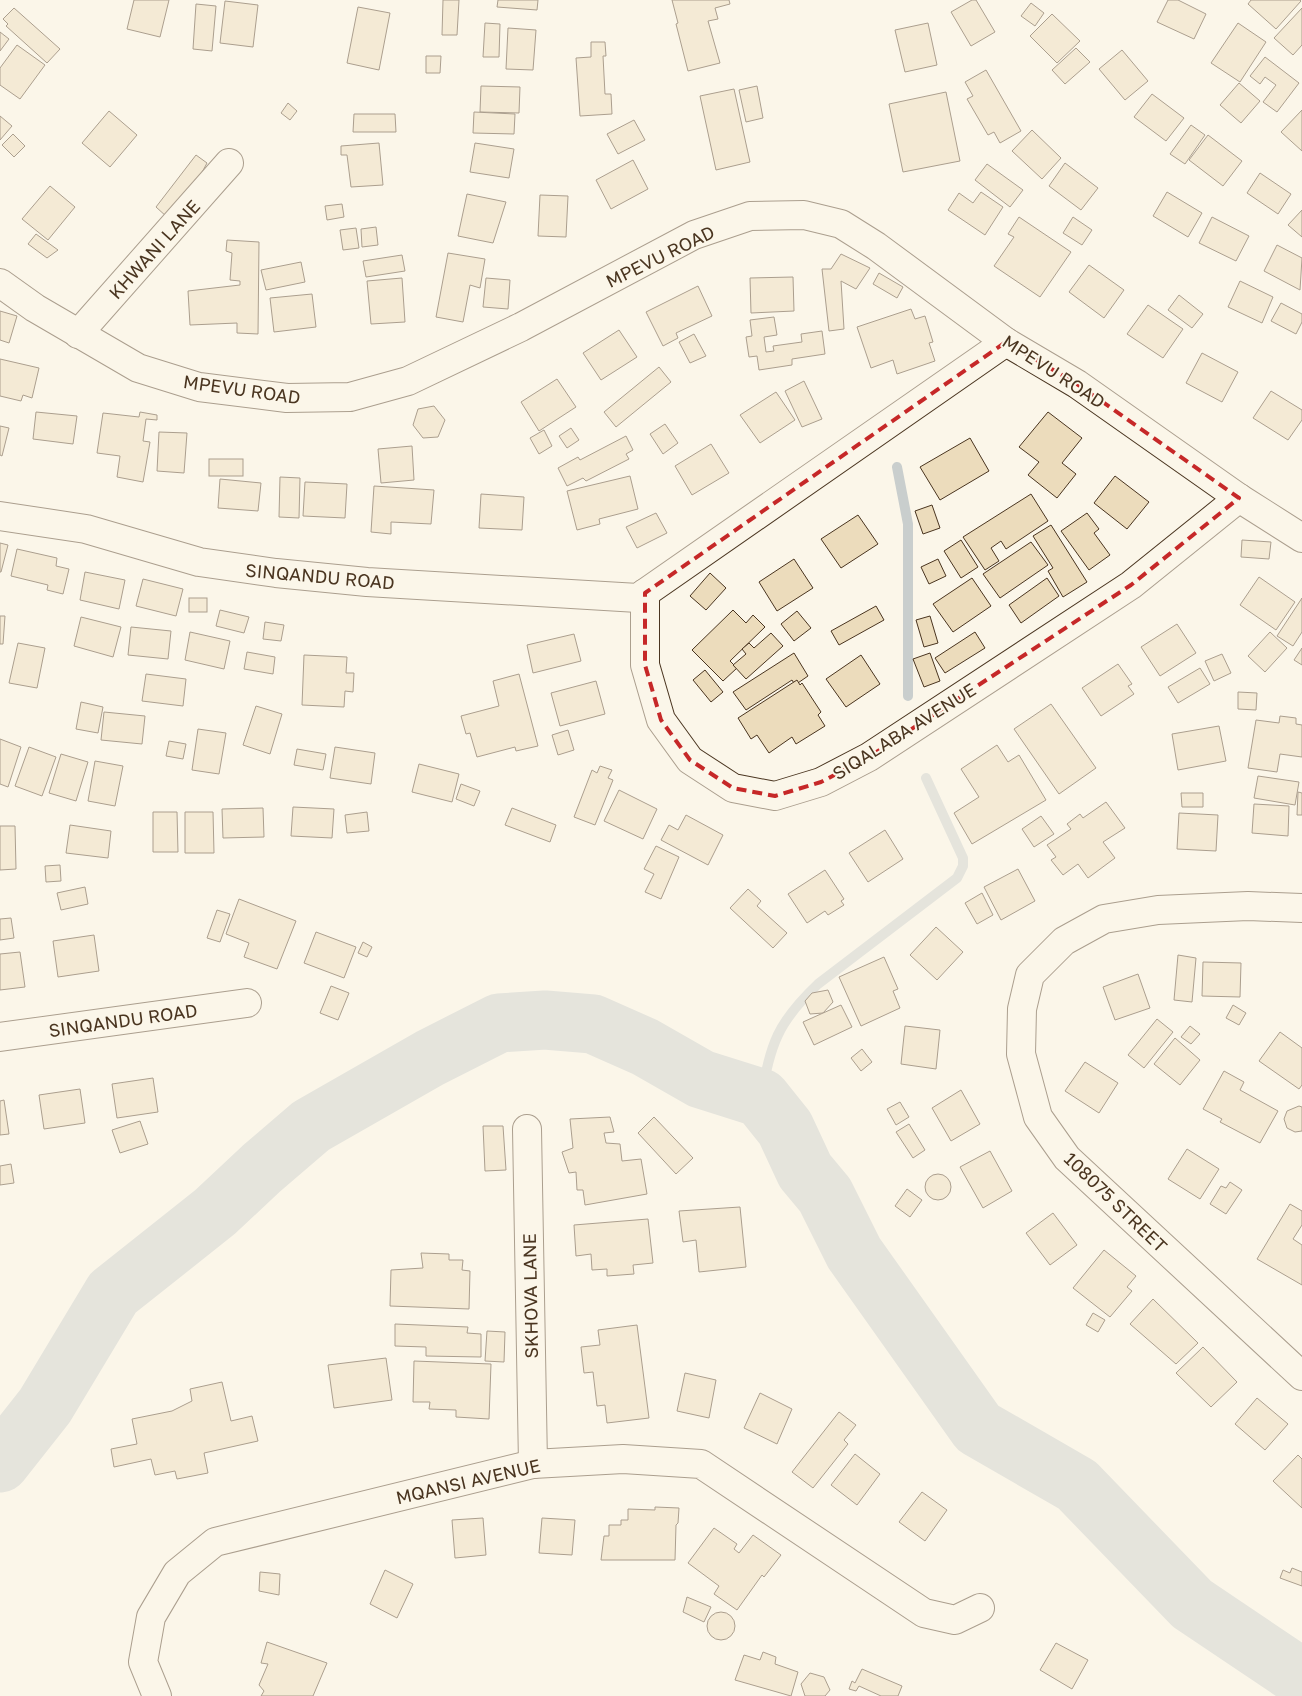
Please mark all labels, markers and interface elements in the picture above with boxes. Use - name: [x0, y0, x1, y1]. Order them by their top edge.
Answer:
- street label: KHWANI LANE: [104, 195, 204, 303]
- street label: MPEVU ROAD: [602, 220, 718, 292]
- street label: MPEVU ROAD: [999, 330, 1109, 412]
- street label: MPEVU ROAD: [182, 370, 302, 408]
- street label: SINQANDU ROAD: [244, 559, 396, 593]
- street label: SIQALABA AVENUE: [828, 678, 980, 784]
- street label: SINQANDU ROAD: [47, 999, 199, 1041]
- street label: 108075 STREET: [1060, 1147, 1172, 1257]
- street label: SKHOVA LANE: [518, 1233, 542, 1359]
- street label: MQANSI AVENUE: [394, 1454, 542, 1508]

